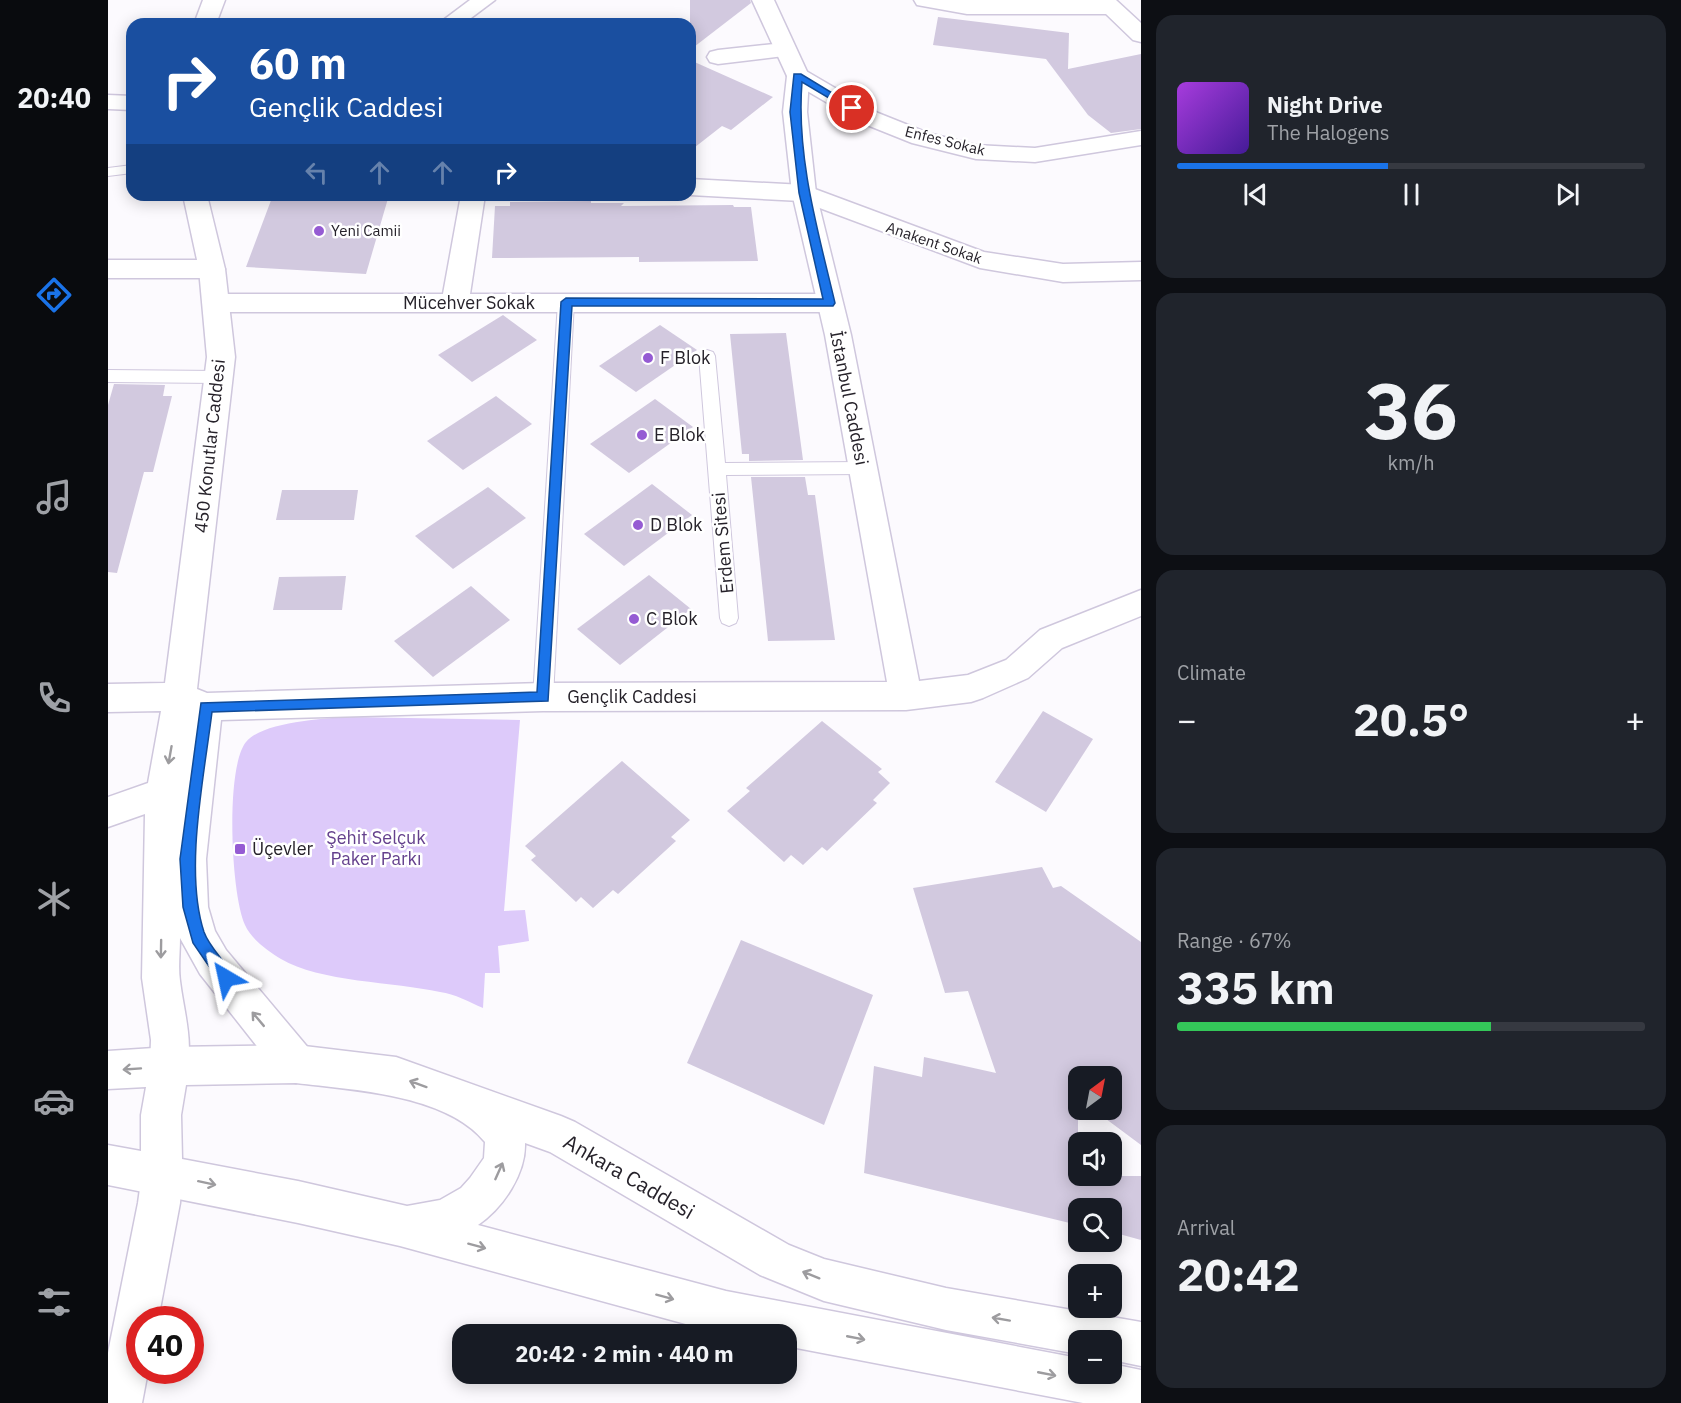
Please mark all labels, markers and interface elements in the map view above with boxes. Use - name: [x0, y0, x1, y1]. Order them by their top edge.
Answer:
- text: 60 m: [249, 36, 347, 91]
- icon: right: [150, 42, 228, 120]
- text: 20:40: [17, 80, 91, 115]
- pin: [826, 82, 877, 133]
- text: Gençlik Caddesi: [249, 89, 443, 124]
- text: Night Drive: [1267, 90, 1383, 119]
- icon: arrive: [835, 91, 868, 124]
- text: The Halogens: [1267, 119, 1389, 146]
- street label: Enfes Sokak: [903, 121, 987, 160]
- icon: left: [300, 156, 333, 189]
- icon: ahead: [363, 156, 396, 189]
- icon: ahead: [426, 156, 459, 189]
- icon: right: [489, 156, 522, 189]
- icon: previous: [1239, 178, 1272, 211]
- icon: pause: [1395, 178, 1428, 211]
- icon: next: [1551, 178, 1584, 211]
- street label: Anakent Sokak: [884, 217, 985, 268]
- place label: Yeni Camii: [331, 221, 401, 240]
- marker: Yeni Camii: [312, 224, 326, 238]
- icon: directions: [33, 274, 75, 316]
- street label: Mücehver Sokak: [403, 291, 536, 314]
- street label: İstanbul Caddesi: [825, 329, 874, 467]
- place label: F Blok: [660, 346, 711, 369]
- marker: F Blok: [641, 351, 655, 365]
- street label: 450 Konutlar Caddesi: [189, 358, 230, 534]
- text: 36: [1364, 359, 1458, 460]
- place label: E Blok: [654, 423, 705, 446]
- marker: E Blok: [635, 428, 649, 442]
- text: km/h: [1387, 449, 1435, 476]
- icon: music: [33, 476, 75, 518]
- street label: Erdem Sitesi: [707, 491, 738, 595]
- place label: D Blok: [650, 513, 703, 536]
- marker: D Blok: [631, 518, 645, 532]
- place label: C Blok: [646, 607, 698, 630]
- marker: C Blok: [627, 612, 641, 626]
- text: Climate: [1177, 659, 1246, 686]
- icon: phone: [33, 677, 75, 719]
- street label: Gençlik Caddesi: [567, 685, 697, 708]
- text: 20.5°: [1353, 690, 1469, 748]
- text: −: [1177, 698, 1197, 741]
- text: +: [1625, 698, 1645, 741]
- one-way arrow: [164, 745, 175, 764]
- park label: Şehit Selçuk Paker Parkı: [326, 826, 426, 870]
- place label: Üçevler: [252, 837, 314, 860]
- marker: Üçevler: [233, 842, 247, 856]
- icon: climate: [33, 878, 75, 920]
- text: Range · 67%: [1177, 927, 1292, 954]
- one-way arrow: [155, 939, 167, 959]
- position arrow: [194, 946, 258, 1010]
- text: 335 km: [1177, 958, 1335, 1016]
- one-way arrow: [252, 1011, 265, 1027]
- one-way arrow: [123, 1063, 143, 1074]
- north arrow: [1068, 1066, 1122, 1120]
- map controls: [1068, 1066, 1122, 1384]
- one-way arrow: [409, 1077, 428, 1088]
- icon: car: [33, 1080, 75, 1122]
- street label: Ankara Caddesi: [559, 1127, 700, 1225]
- button: sound: [1068, 1132, 1122, 1186]
- one-way arrow: [494, 1162, 506, 1180]
- one-way arrow: [197, 1178, 216, 1189]
- button: search: [1068, 1198, 1122, 1252]
- text: Arrival: [1177, 1214, 1235, 1241]
- one-way arrow: [467, 1241, 486, 1252]
- text: 20:42: [1177, 1245, 1300, 1303]
- button: +: [1068, 1264, 1122, 1318]
- one-way arrow: [802, 1269, 821, 1280]
- icon: filters: [33, 1281, 75, 1323]
- one-way arrow: [655, 1292, 674, 1303]
- speed limit sign: 40: [126, 1306, 204, 1384]
- one-way arrow: [991, 1313, 1011, 1324]
- button: −: [1068, 1330, 1122, 1384]
- one-way arrow: [845, 1333, 865, 1344]
- text: 20:42 · 2 min · 440 m: [515, 1339, 734, 1368]
- one-way arrow: [1037, 1369, 1057, 1380]

